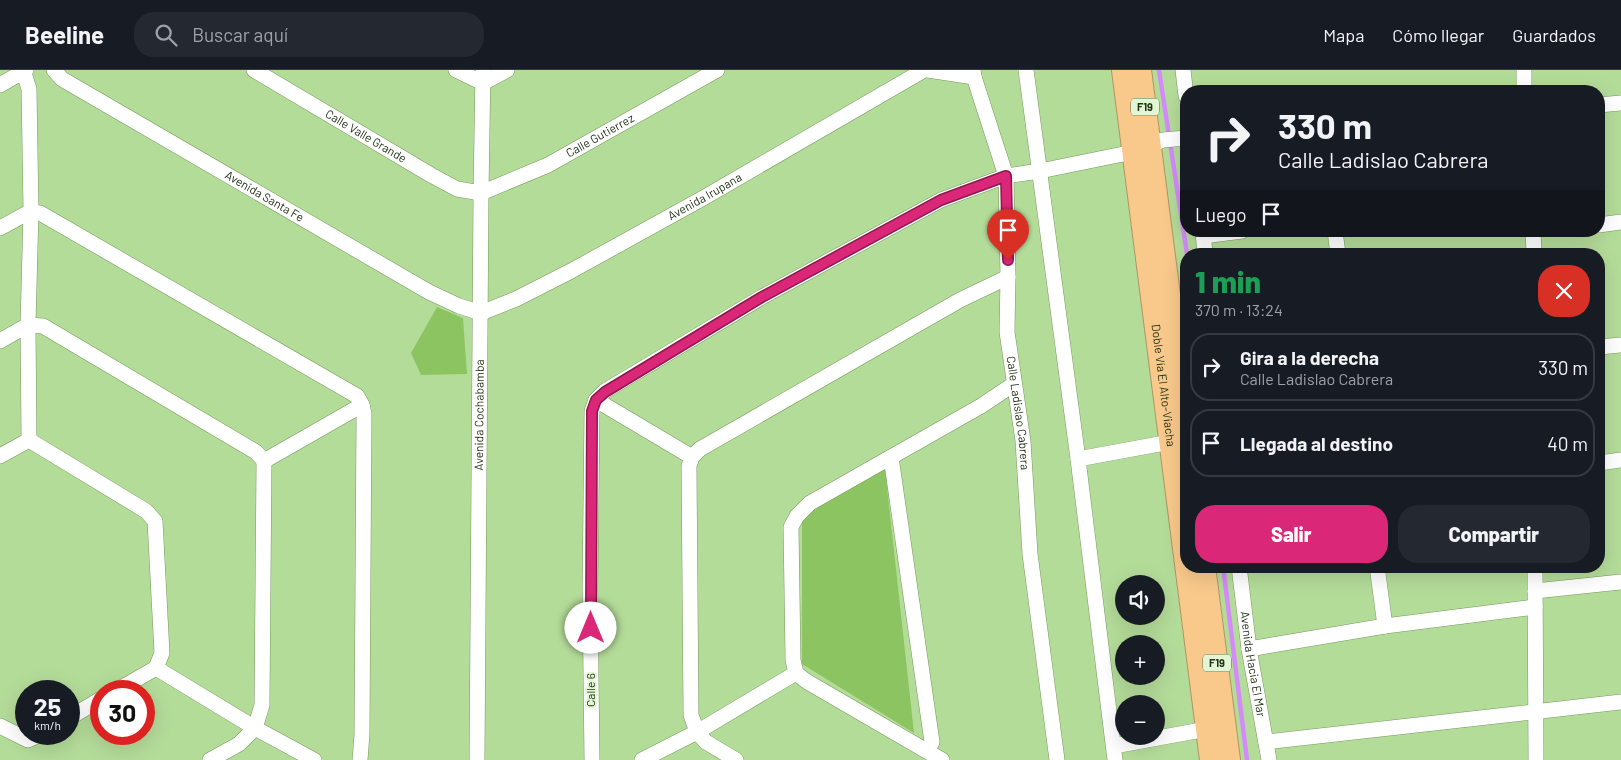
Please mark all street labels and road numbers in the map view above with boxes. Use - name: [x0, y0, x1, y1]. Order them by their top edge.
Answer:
- road number: F19: [1131, 98, 1159, 116]
- street label: Calle Valle Grande: [323, 106, 409, 165]
- street label: Calle Gutierrez: [563, 110, 636, 160]
- street label: Avenida Santa Fe: [223, 167, 307, 224]
- street label: Avenida Irupana: [665, 169, 744, 222]
- street label: Doble Vía El Alto-Viacha: [1149, 323, 1179, 447]
- street label: Calle Ladislao Cabrera: [1005, 355, 1033, 471]
- street label: Avenida Cochabamba: [471, 359, 486, 471]
- street label: Avenida Hacia El Mar: [1238, 610, 1269, 718]
- road number: F19: [1203, 654, 1231, 672]
- street label: Calle 6: [583, 673, 597, 707]

